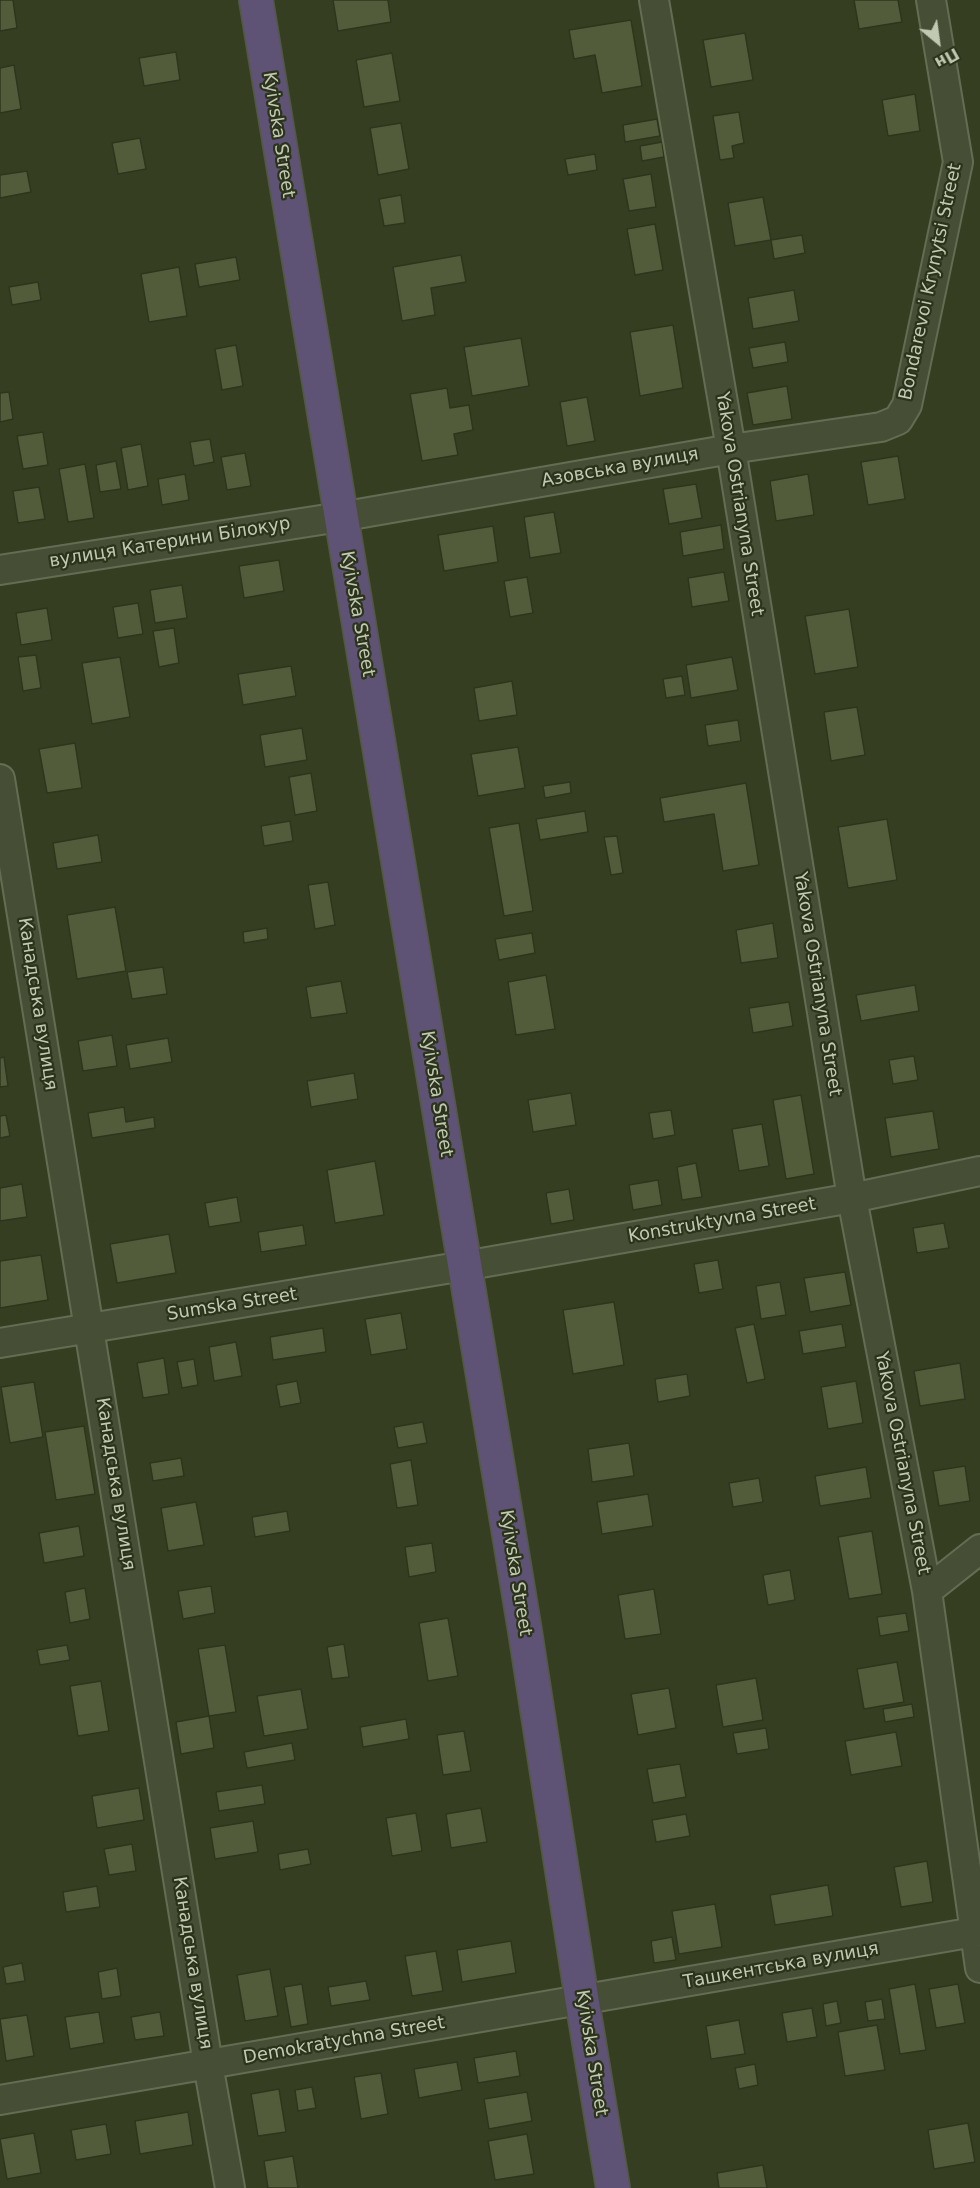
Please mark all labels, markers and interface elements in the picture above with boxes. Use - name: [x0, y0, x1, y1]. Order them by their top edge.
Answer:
- north arrow: [908, 12, 968, 72]
- text: Пн: [932, 44, 962, 72]
- street label: Kyivska Street: [257, 70, 299, 200]
- street label: Bondarevoi Krynytsi Street: [895, 162, 967, 402]
- street label: Yakova Ostrianyna Street: [711, 390, 767, 618]
- street label: Азовська вулиця: [540, 444, 700, 492]
- street label: вулиця Катерини Білокур: [48, 513, 292, 573]
- street label: Kyivska Street: [335, 549, 379, 679]
- street label: Yakova Ostrianyna Street: [789, 870, 845, 1098]
- street label: Канадська вулиця: [13, 916, 61, 1092]
- street label: Kyivska Street: [415, 1029, 457, 1159]
- street label: Konstruktyvna Street: [626, 1194, 818, 1248]
- street label: Sumska Street: [165, 1284, 299, 1326]
- street label: Yakova Ostrianyna Street: [870, 1350, 934, 1576]
- street label: Канадська вулиця: [91, 1396, 139, 1572]
- street label: Kyivska Street: [494, 1508, 536, 1638]
- street label: Канадська вулиця: [168, 1875, 216, 2051]
- street label: Ташкентська вулиця: [681, 1938, 881, 1994]
- street label: Kyivska Street: [570, 1988, 612, 2118]
- street label: Demokratychna Street: [242, 2013, 446, 2069]

